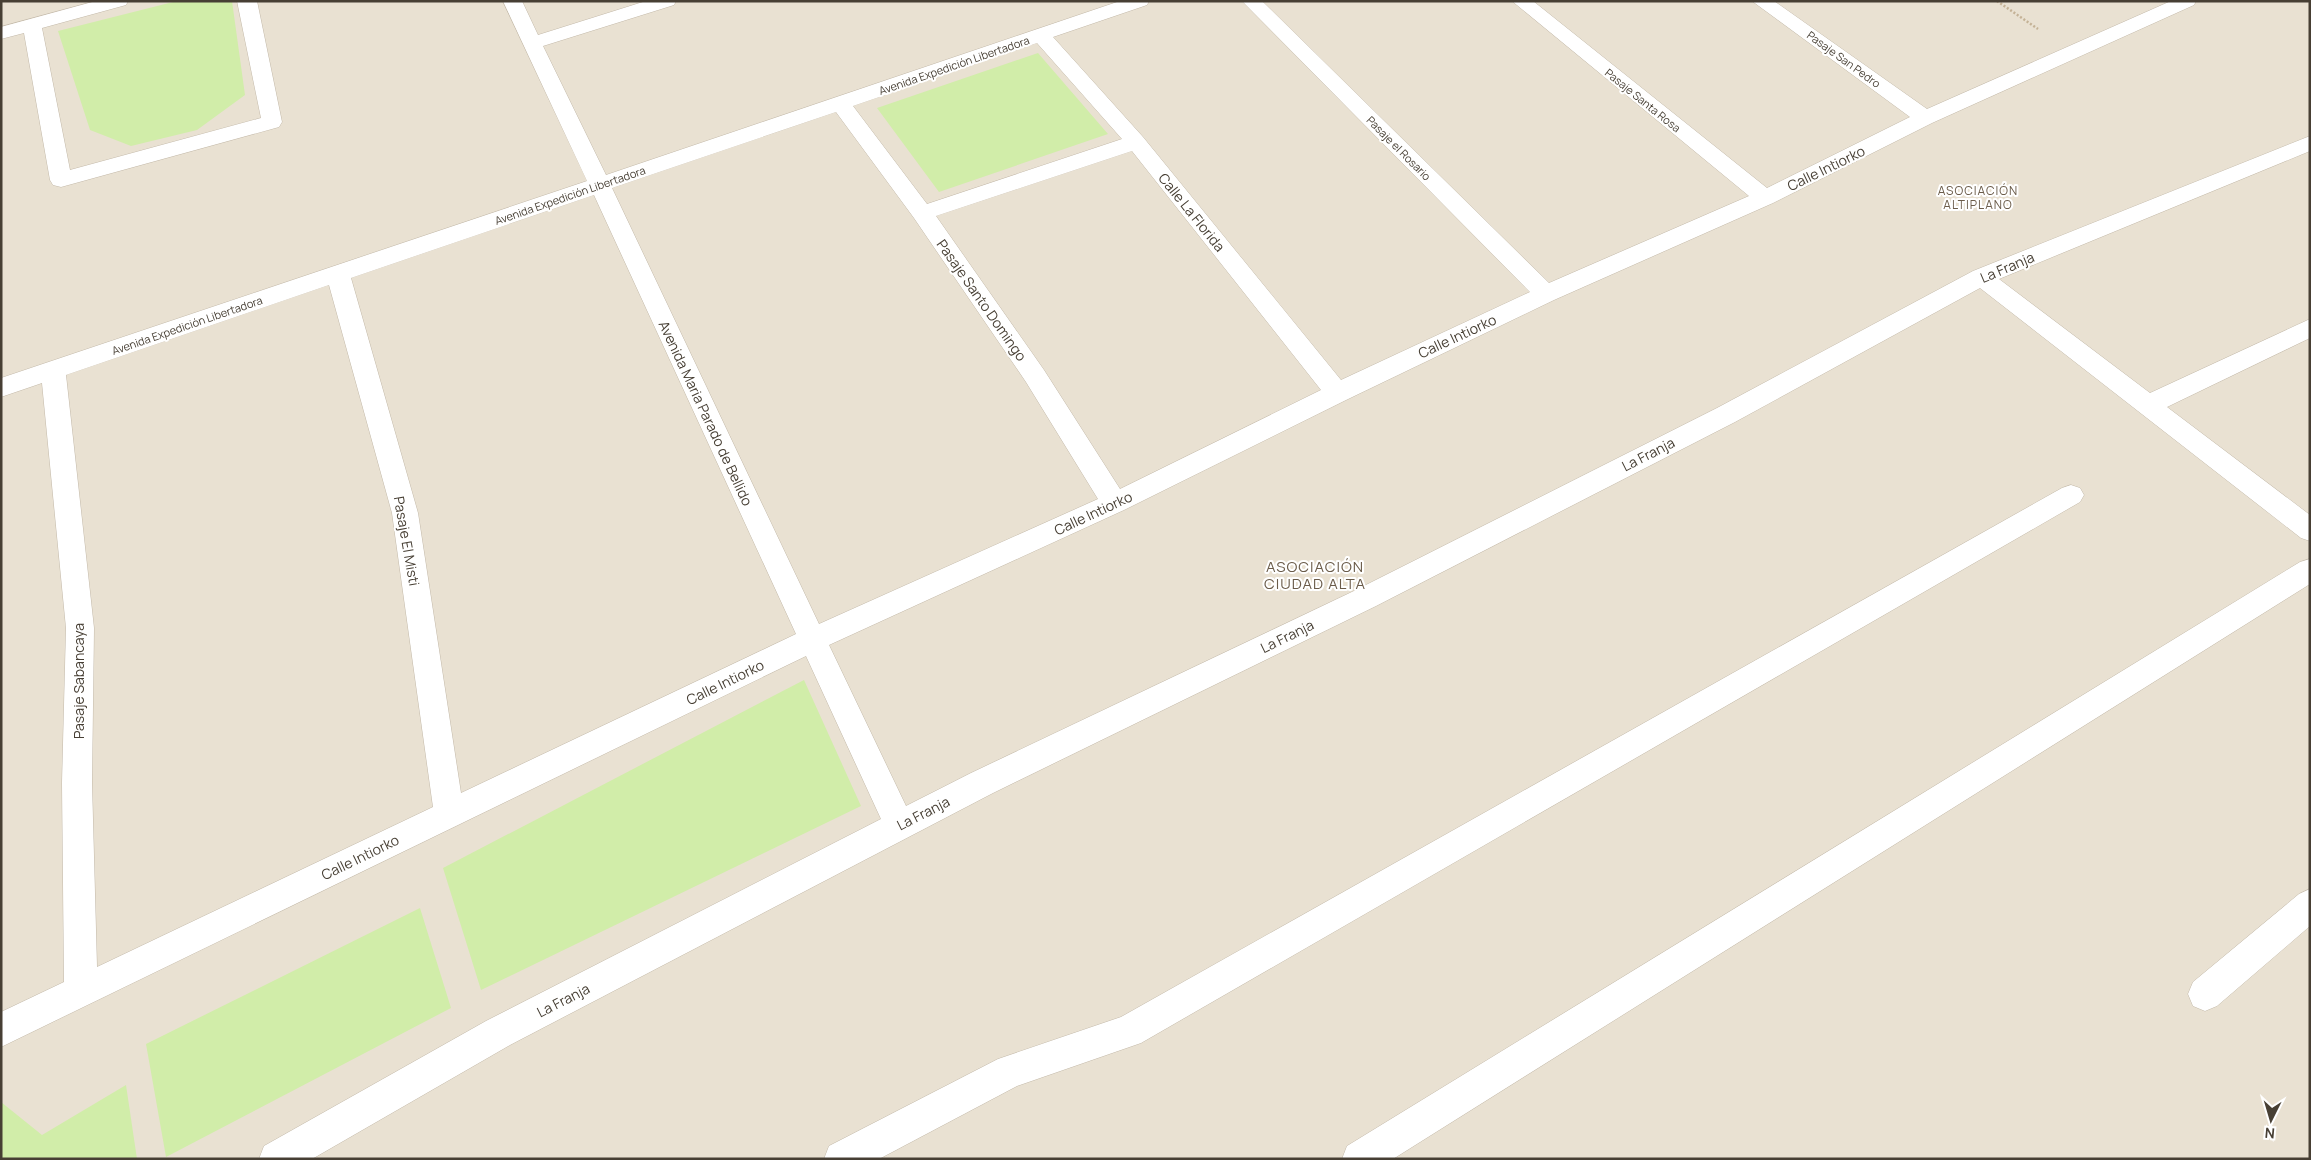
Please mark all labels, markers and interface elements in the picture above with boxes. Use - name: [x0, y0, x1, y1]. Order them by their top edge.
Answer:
- street label: Pasaje San Pedro: [1804, 27, 1884, 91]
- street label: Avenida Expedición Libertadora: [877, 32, 1031, 98]
- street label: Pasaje Santa Rosa: [1602, 65, 1684, 135]
- street label: Pasaje el Rosario: [1364, 113, 1435, 184]
- street label: Calle Intiorko: [1784, 141, 1868, 195]
- street label: Avenida Expedición Libertadora: [493, 162, 647, 228]
- street label: Calle La Florida: [1154, 169, 1230, 255]
- district label: ASOCIACIÓN ALTIPLANO: [1938, 182, 2018, 213]
- street label: Pasaje Santo Domingo: [933, 235, 1031, 365]
- street label: La Franja: [1977, 247, 2037, 287]
- street label: Avenida Expedición Libertadora: [110, 292, 264, 358]
- street label: Calle Intiorko: [1415, 310, 1499, 362]
- street label: Avenida Maria Parado de Bellido: [655, 317, 757, 509]
- street label: La Franja: [1618, 433, 1678, 475]
- street label: Calle Intiorko: [1051, 487, 1135, 539]
- street label: Pasaje El Misti: [390, 495, 424, 587]
- district label: ASOCIACIÓN CIUDAD ALTA: [1264, 556, 1366, 594]
- street label: La Franja: [1257, 615, 1317, 657]
- street label: Pasaje Sabancaya: [69, 623, 88, 739]
- street label: Calle Intiorko: [683, 655, 767, 709]
- street label: La Franja: [893, 792, 953, 834]
- street label: Calle Intiorko: [318, 830, 402, 884]
- street label: La Franja: [533, 979, 593, 1021]
- north arrow: [2246, 1095, 2296, 1145]
- text: N: [2264, 1124, 2276, 1143]

